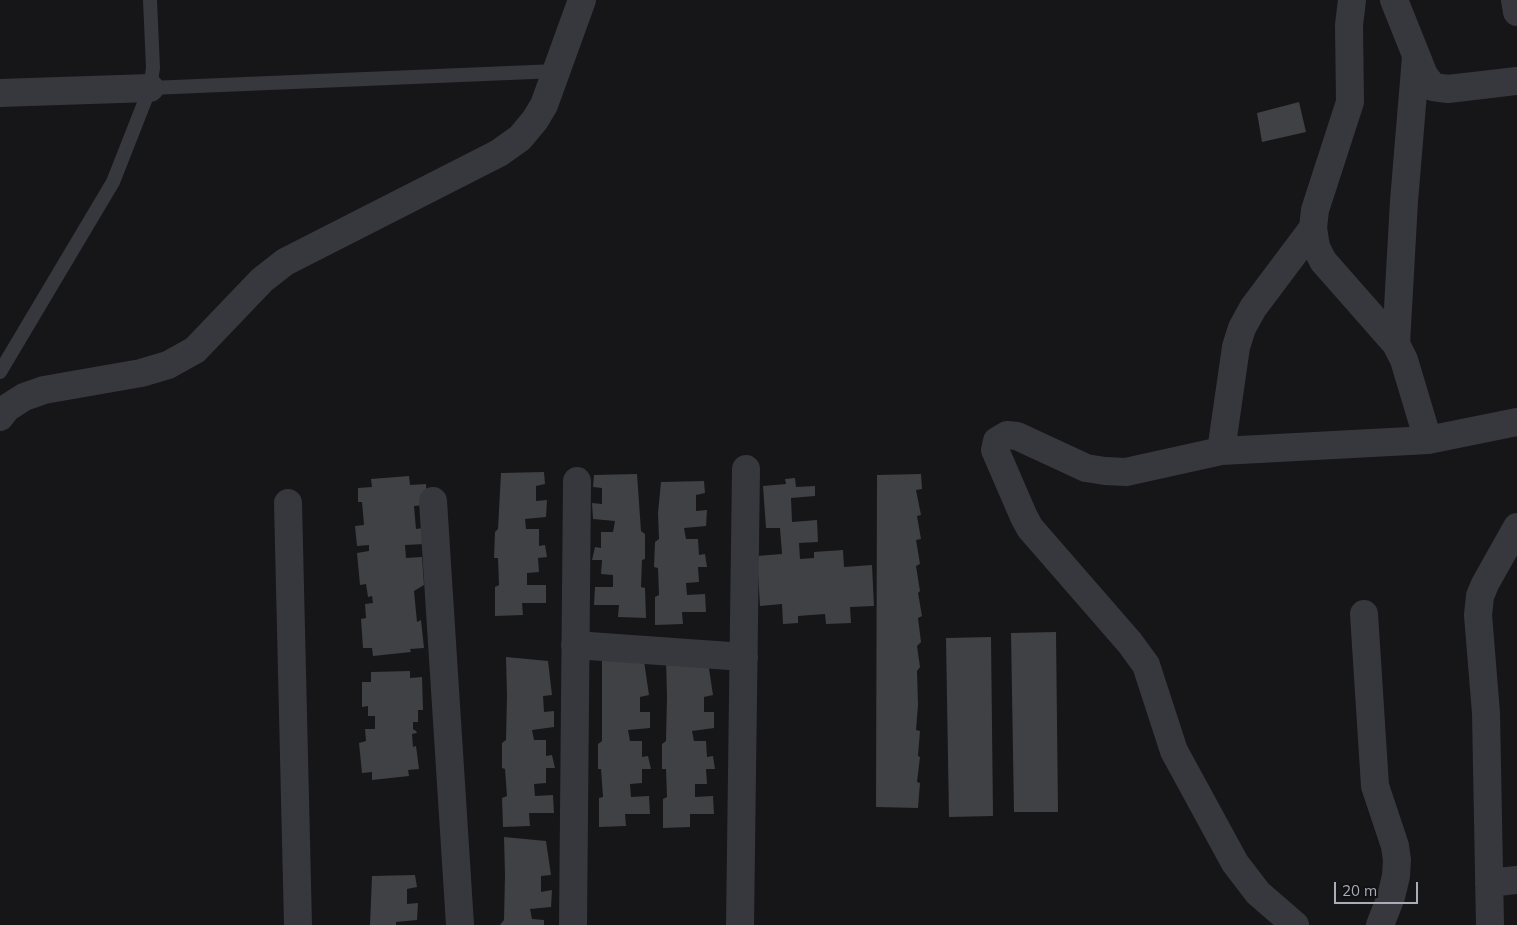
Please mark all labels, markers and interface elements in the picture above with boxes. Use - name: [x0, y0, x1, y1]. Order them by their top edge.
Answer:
- scale bar: [1337, 872, 1421, 904]
- text: 20 m: [1342, 881, 1377, 900]

